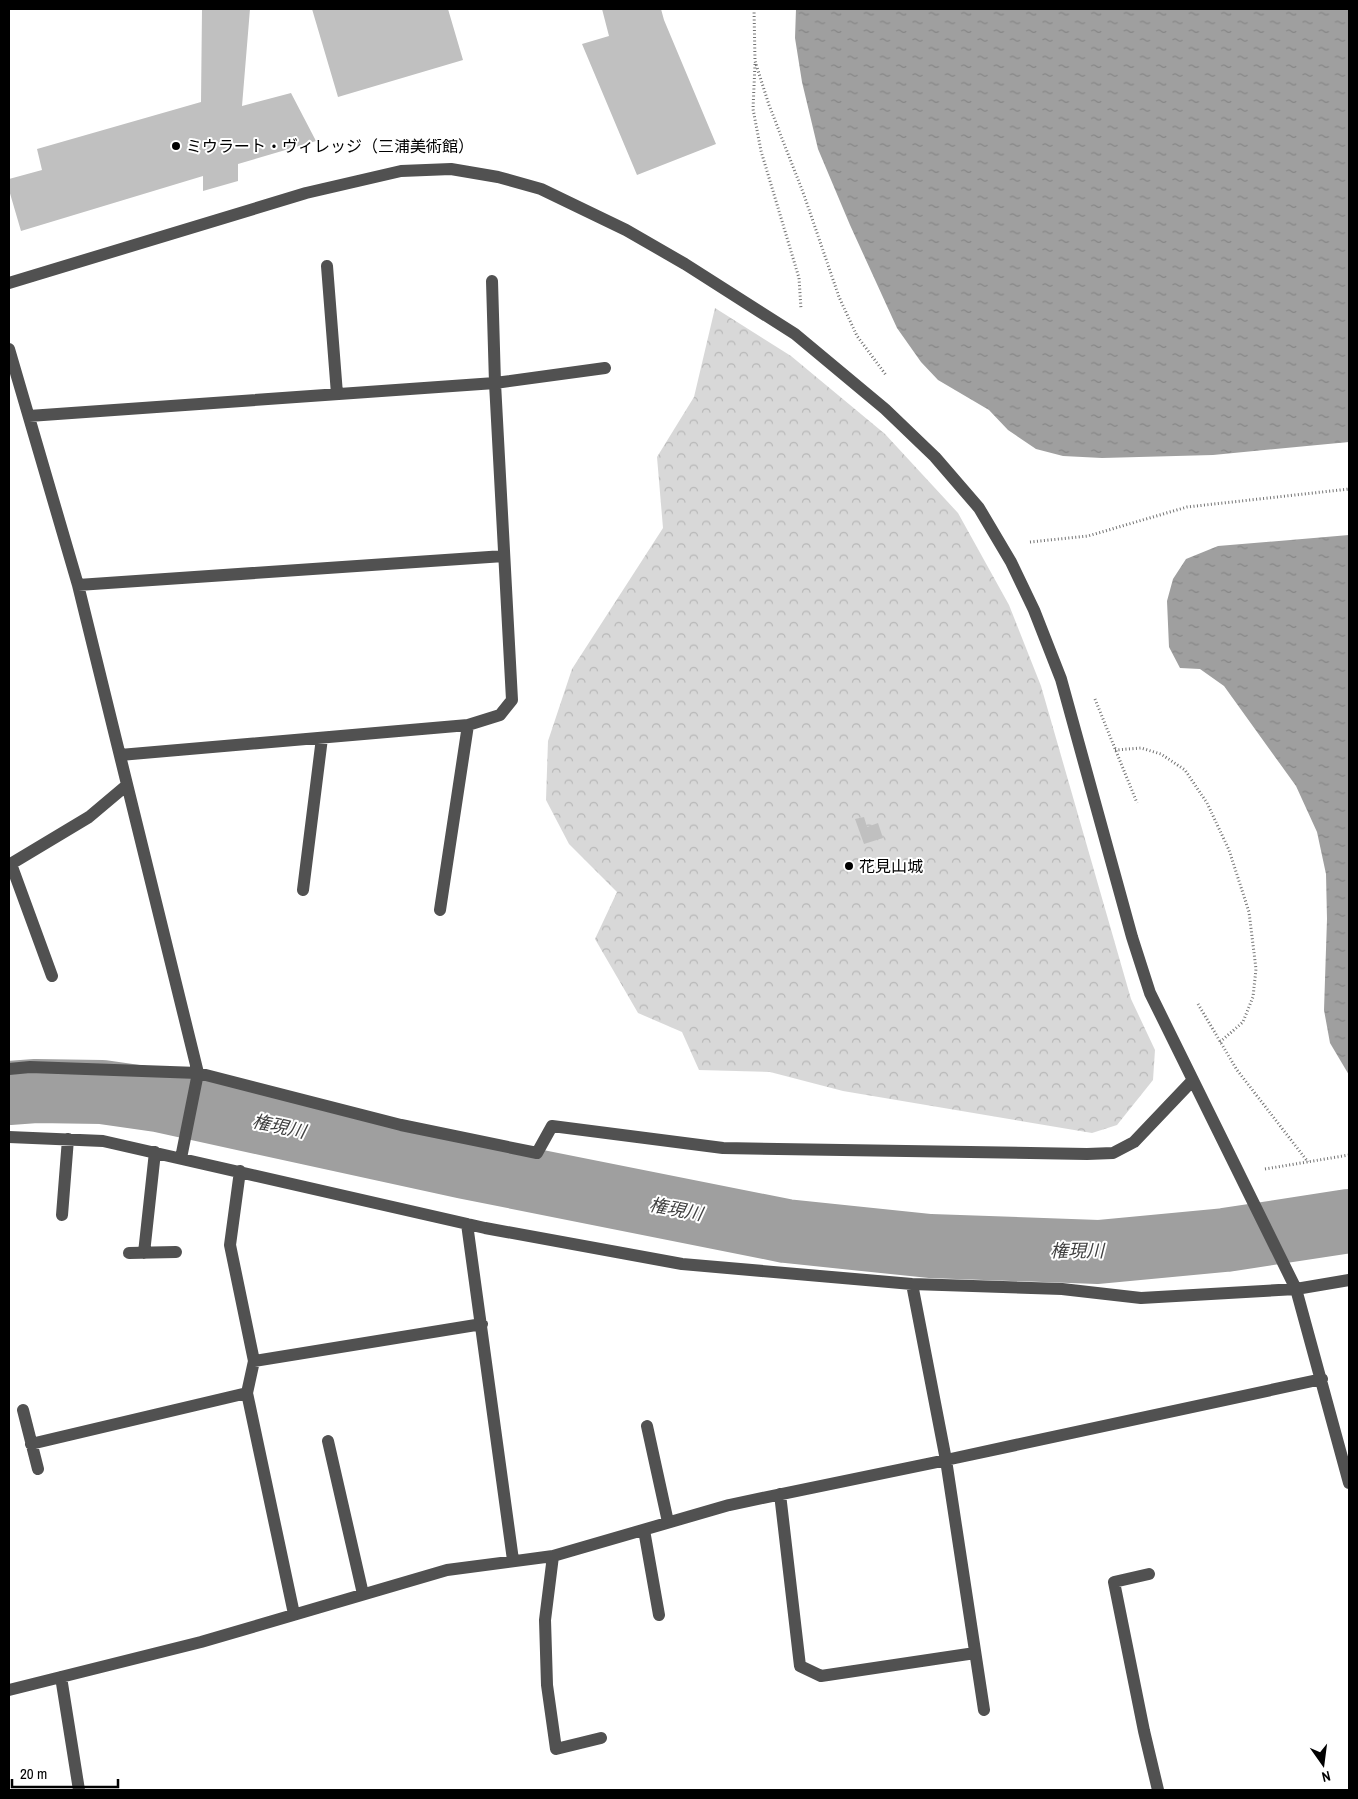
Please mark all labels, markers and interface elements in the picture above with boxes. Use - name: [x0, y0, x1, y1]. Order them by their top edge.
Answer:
- place label: ミウラート・ヴィレッジ（三浦美術館）: [186, 135, 474, 157]
- marker: ミウラート・ヴィレッジ（三浦美術館）: [170, 140, 182, 152]
- place label: 花見山城: [859, 855, 923, 877]
- marker: 花見山城: [843, 860, 855, 872]
- water label: 権現川: [250, 1108, 310, 1144]
- water label: 権現川: [647, 1192, 707, 1227]
- water label: 権現川: [1050, 1238, 1106, 1263]
- north arrow: [1298, 1739, 1348, 1789]
- scale bar: [12, 1756, 119, 1788]
- text: 20 m: [20, 1763, 47, 1784]
- text: N: [1320, 1767, 1332, 1786]

